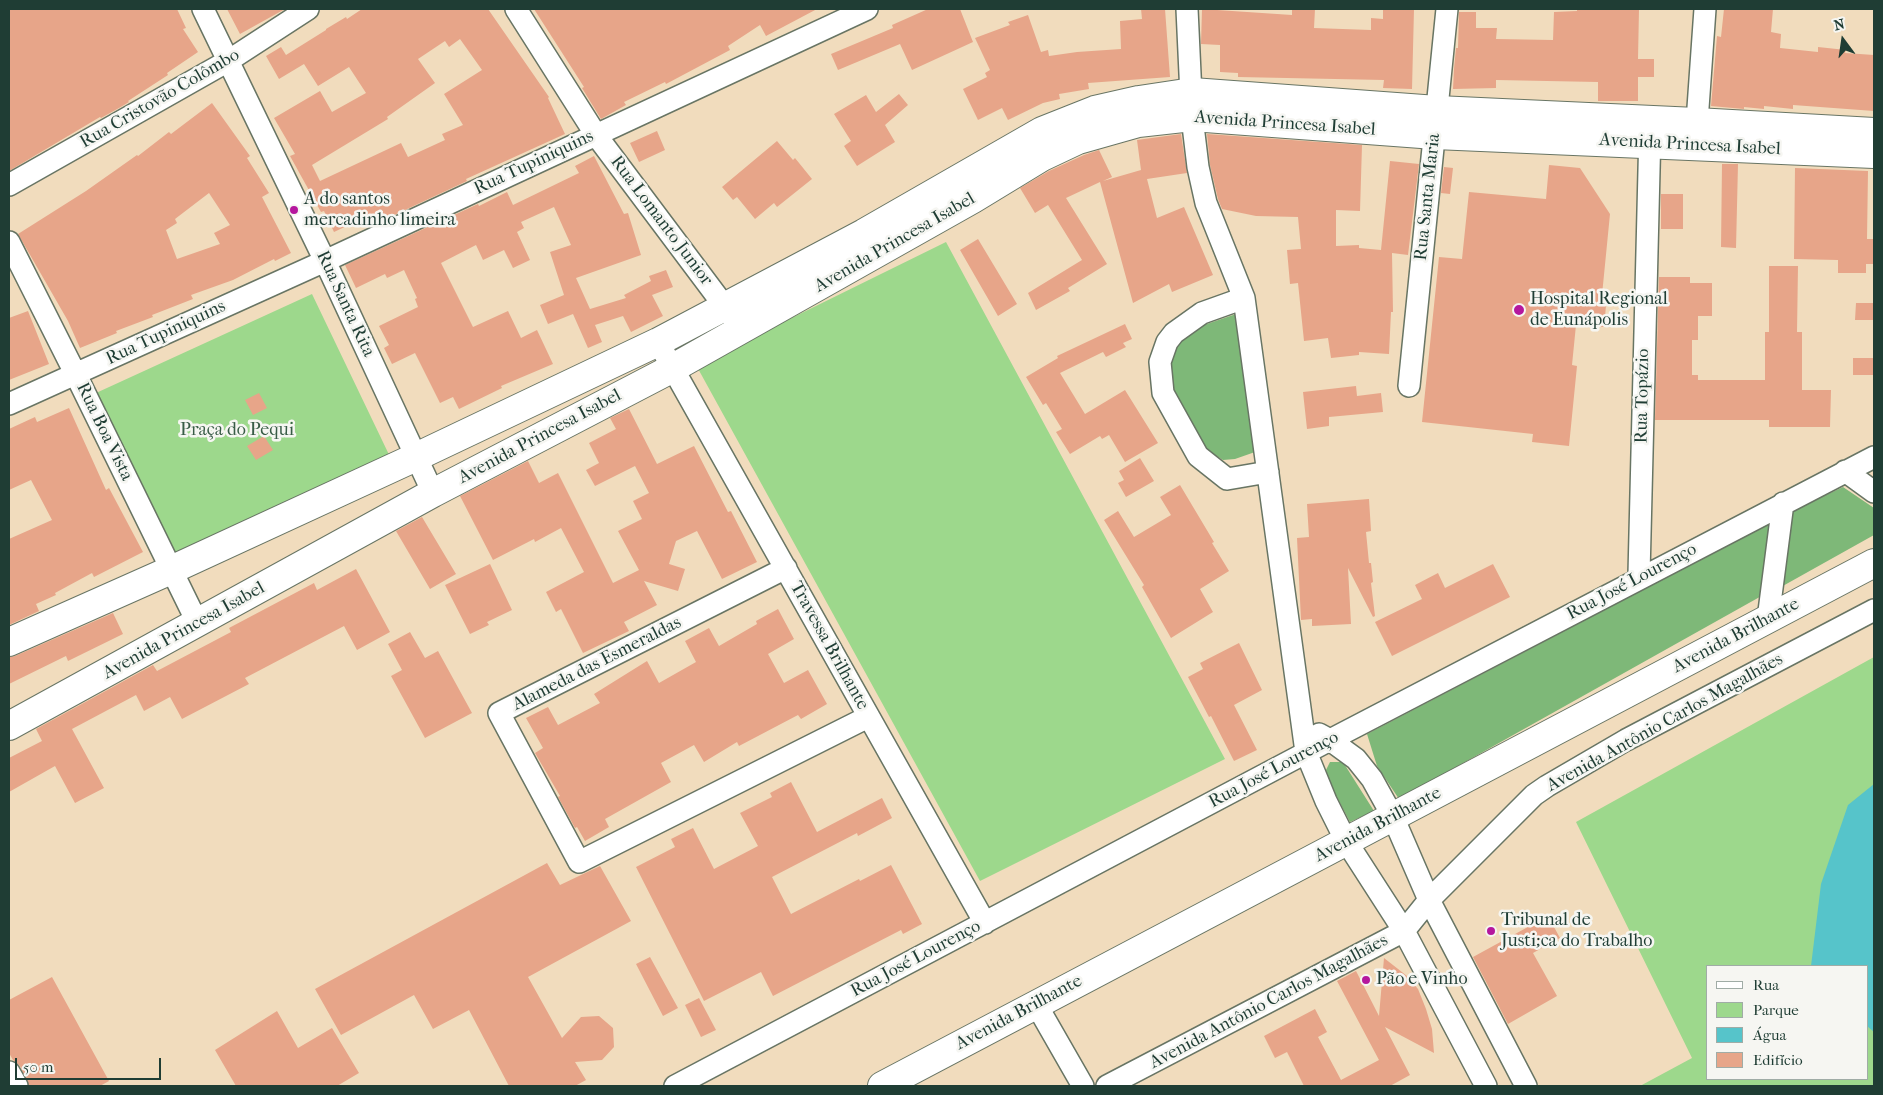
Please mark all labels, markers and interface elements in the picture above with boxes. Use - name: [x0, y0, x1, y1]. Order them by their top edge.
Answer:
- north arrow: [1818, 15, 1868, 65]
- text: N: [1832, 15, 1846, 34]
- street label: Rua Cristovão Colômbo: [76, 44, 244, 154]
- street label: Avenida Princesa Isabel: [1194, 107, 1376, 141]
- street label: Rua Tupiniquins: [471, 126, 597, 200]
- street label: Avenida Princesa Isabel: [1599, 129, 1781, 161]
- street label: Rua Santa Maria: [1411, 132, 1445, 262]
- street label: Rua Lomanto Junior: [605, 152, 717, 290]
- street label: Avenida Princesa Isabel: [811, 188, 979, 298]
- place label: A do santos mercadinho limeira: [304, 189, 456, 232]
- marker: A do santos mercadinho limeira: [288, 204, 300, 216]
- street label: Rua Santa Rita: [311, 247, 379, 361]
- place label: Hospital Regional de Eunápolis: [1530, 289, 1668, 332]
- street label: Rua Tupiniquins: [103, 296, 229, 370]
- marker: Hospital Regional de Eunápolis: [1512, 303, 1526, 317]
- street label: Rua Topázio: [1631, 348, 1655, 444]
- street label: Rua Boa Vista: [71, 379, 137, 485]
- street label: Avenida Princesa Isabel: [455, 385, 625, 489]
- park label: Praça do Pequi: [180, 420, 294, 442]
- street label: Rua José Lourenço: [1563, 539, 1701, 625]
- street label: Avenida Princesa Isabel: [99, 578, 269, 684]
- street label: Travessa Brilhante: [785, 578, 873, 714]
- street label: Avenida Brilhante: [1669, 594, 1803, 678]
- street label: Alameda das Esmeraldas: [509, 612, 685, 716]
- street label: Avenida Antônio Carlos Magalhães: [1543, 649, 1787, 797]
- street label: Rua José Lourenço: [1205, 727, 1343, 813]
- street label: Avenida Brilhante: [1311, 783, 1445, 867]
- place label: Tribunal de Justi;ca do Trabalho: [1501, 910, 1652, 952]
- street label: Rua José Lourenço: [847, 916, 985, 1002]
- marker: Tribunal de Justi;ca do Trabalho: [1485, 925, 1497, 937]
- street label: Avenida Antônio Carlos Magalhães: [1146, 930, 1392, 1074]
- legend: [1706, 965, 1868, 1080]
- place label: Pão e Vinho: [1376, 969, 1468, 991]
- street label: Avenida Brilhante: [952, 971, 1086, 1055]
- marker: Pão e Vinho: [1360, 974, 1372, 986]
- text: Rua: [1753, 976, 1779, 994]
- text: Parque: [1753, 1001, 1799, 1019]
- text: Água: [1753, 1026, 1786, 1044]
- scale bar: [18, 1048, 164, 1080]
- text: Edifício: [1753, 1051, 1803, 1069]
- text: 50 m: [23, 1058, 53, 1076]

